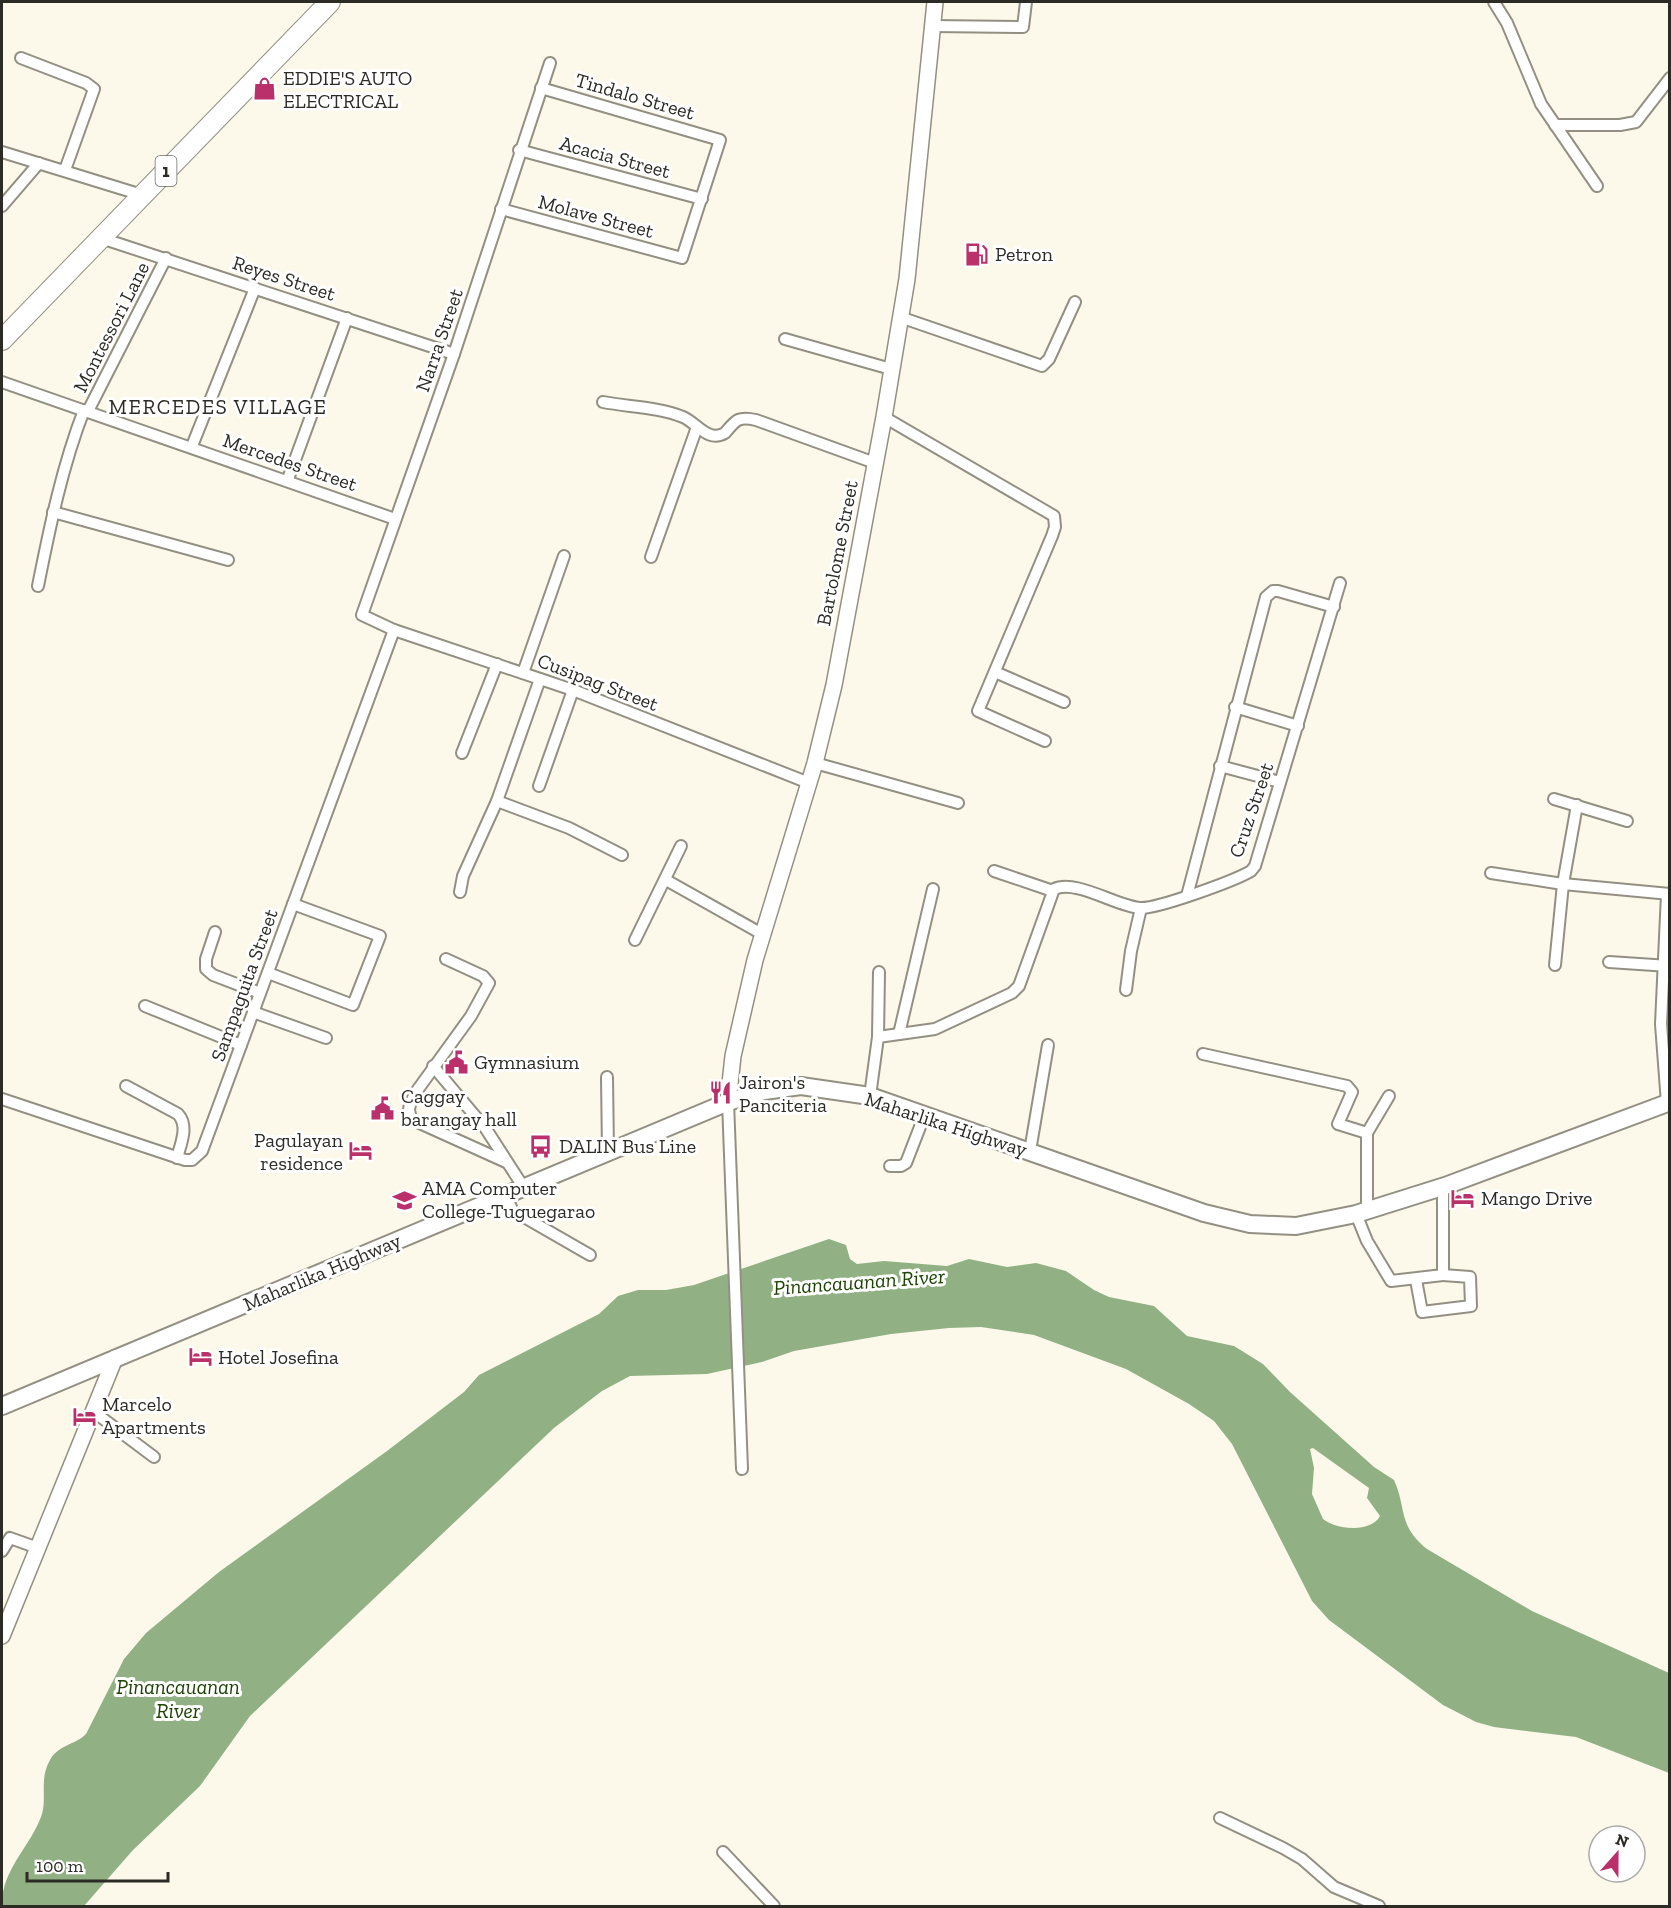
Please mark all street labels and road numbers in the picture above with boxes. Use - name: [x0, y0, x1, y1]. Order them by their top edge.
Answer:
- street label: Tindalo Street: [573, 68, 698, 125]
- street label: Acacia Street: [557, 131, 673, 183]
- road number: 1: [156, 156, 176, 186]
- street label: Molave Street: [536, 189, 657, 243]
- street label: Reyes Street: [230, 250, 339, 306]
- street label: Montessori Lane: [68, 258, 154, 396]
- street label: Narra Street: [410, 285, 468, 395]
- street label: Mercedes Street: [220, 428, 361, 496]
- street label: Bartolome Street: [811, 478, 863, 628]
- street label: Cusipag Street: [534, 648, 662, 716]
- street label: Cruz Street: [1224, 759, 1279, 861]
- street label: Sampaguita Street: [205, 905, 283, 1064]
- street label: Maharlika Highway: [862, 1086, 1031, 1162]
- street label: Maharlika Highway: [240, 1228, 405, 1316]

